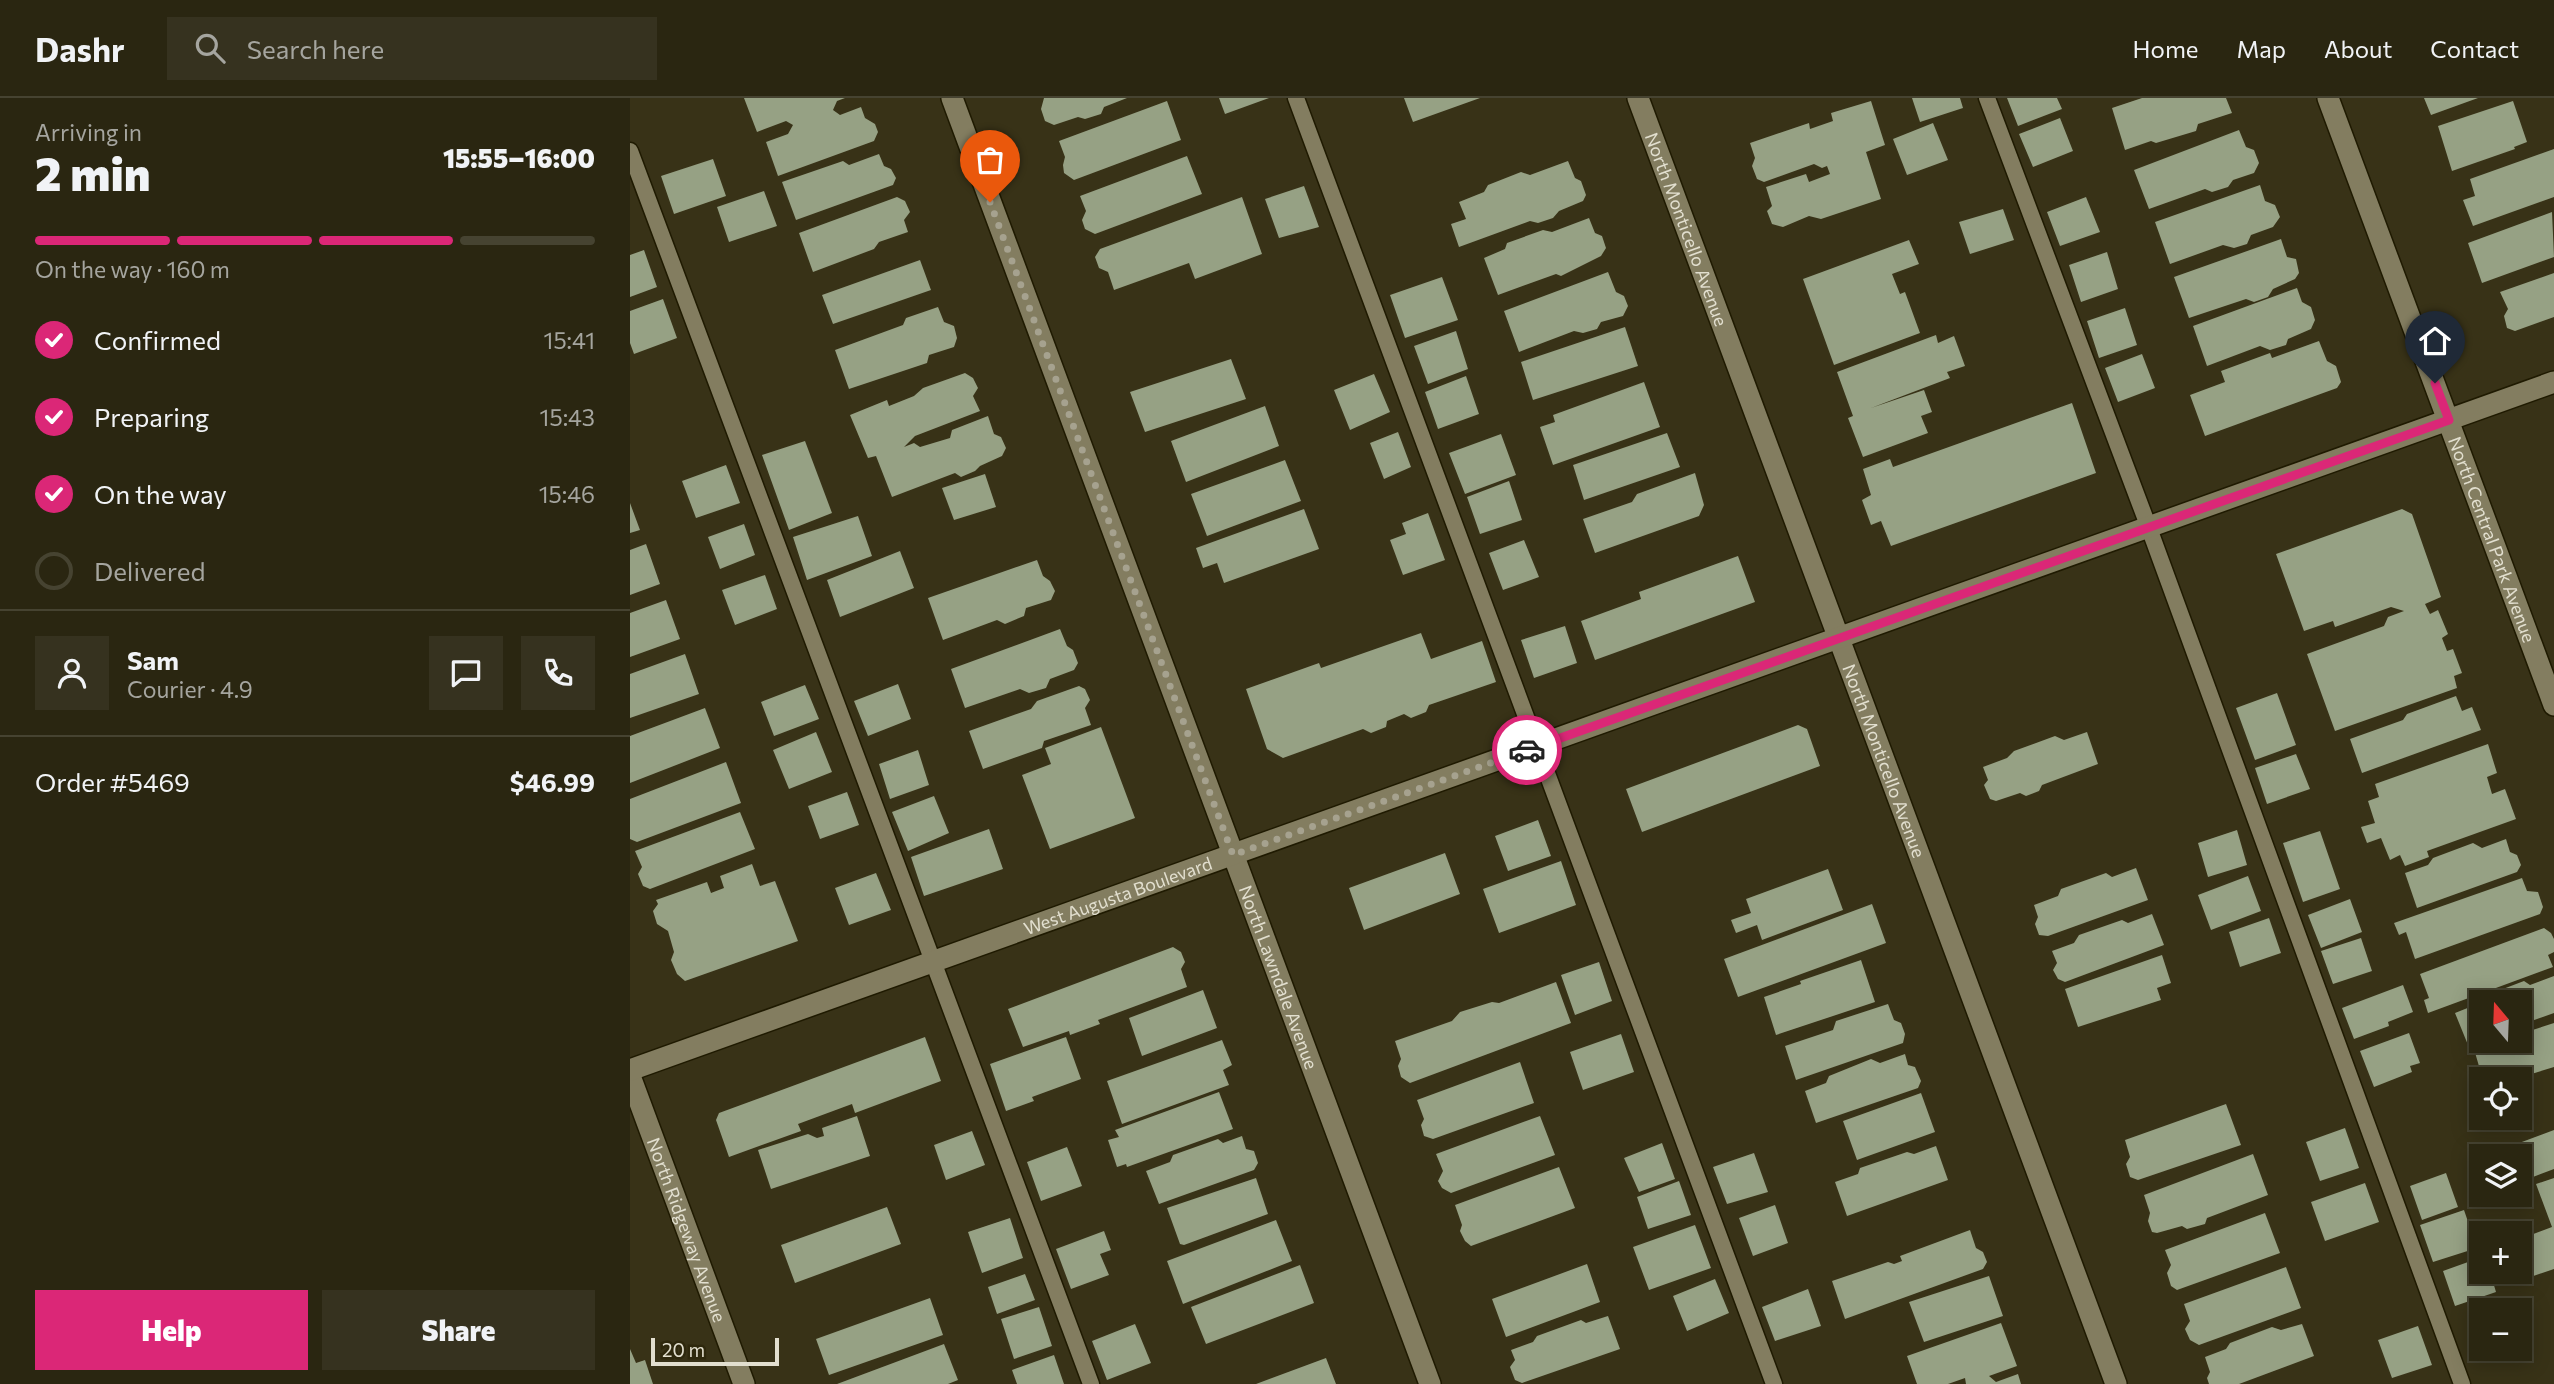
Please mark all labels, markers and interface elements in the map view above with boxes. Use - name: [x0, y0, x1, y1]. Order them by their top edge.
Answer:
- search box: [167, 17, 657, 80]
- text: Dashr: [35, 28, 125, 69]
- icon: search: [191, 29, 229, 67]
- text: Search here: [247, 33, 384, 64]
- text: Home: [2133, 34, 2199, 63]
- text: Map: [2237, 34, 2286, 63]
- text: About: [2324, 34, 2392, 63]
- text: Contact: [2430, 34, 2519, 63]
- text: Arriving in: [35, 118, 142, 146]
- street label: North Monticello Avenue: [1641, 129, 1733, 329]
- pin: [960, 130, 1020, 202]
- icon: bag: [971, 141, 1009, 179]
- text: 15:55–16:00: [443, 142, 595, 173]
- text: 2 min: [35, 144, 151, 200]
- text: On the way · 160 m: [35, 255, 230, 283]
- pin: [2405, 311, 2465, 383]
- icon: check: [35, 321, 73, 359]
- icon: home: [2416, 322, 2454, 360]
- text: Confirmed: [94, 324, 221, 355]
- text: 15:41: [544, 326, 595, 354]
- icon: check: [35, 398, 73, 436]
- text: Preparing: [94, 401, 209, 432]
- text: 15:43: [540, 403, 595, 431]
- street label: North Central Park Avenue: [2444, 433, 2541, 645]
- icon: check: [35, 475, 73, 513]
- text: On the way: [94, 478, 227, 509]
- text: 15:46: [539, 480, 595, 508]
- text: Delivered: [94, 555, 205, 586]
- button: person: [35, 636, 109, 710]
- button: chat: [429, 636, 503, 710]
- button: phone: [521, 636, 595, 710]
- text: Sam: [127, 644, 179, 675]
- street label: North Monticello Avenue: [1838, 661, 1930, 861]
- text: Courier · 4.9: [127, 675, 253, 703]
- courier: [1492, 715, 1562, 785]
- icon: car: [1508, 731, 1546, 769]
- text: Order #5469: [35, 766, 190, 797]
- text: $46.99: [510, 766, 595, 797]
- street label: West Augusta Boulevard: [1021, 852, 1215, 939]
- street label: North Lawndale Avenue: [1235, 882, 1323, 1072]
- north arrow: [2469, 990, 2532, 1054]
- map controls: [2469, 990, 2532, 1361]
- button: locate: [2469, 1067, 2532, 1130]
- street label: North Ridgeway Avenue: [643, 1135, 731, 1325]
- button: layers: [2469, 1144, 2532, 1207]
- button: +: [2469, 1221, 2532, 1284]
- button: Help: [35, 1290, 308, 1370]
- button: Share: [322, 1290, 595, 1370]
- button: −: [2469, 1298, 2532, 1361]
- scale bar: [651, 1335, 779, 1367]
- text: 20 m: [662, 1338, 705, 1361]

